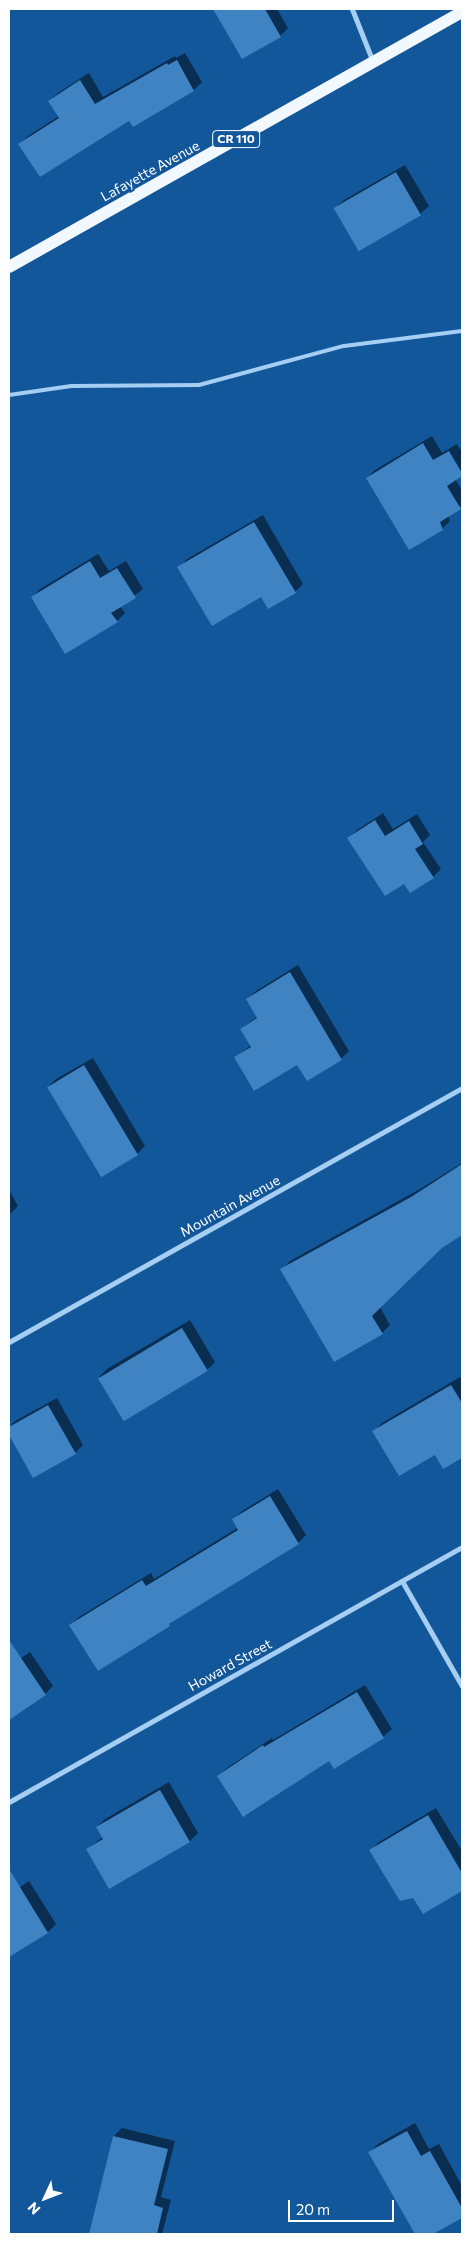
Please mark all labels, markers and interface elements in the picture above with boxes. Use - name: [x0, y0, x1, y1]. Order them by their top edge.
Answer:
- road number: CR 110: [211, 130, 261, 148]
- street label: Lafayette Avenue: [98, 137, 202, 205]
- street label: Mountain Avenue: [177, 1172, 283, 1240]
- street label: Howard Street: [185, 1635, 275, 1695]
- north arrow: [20, 2173, 70, 2223]
- scale bar: [291, 2190, 397, 2222]
- text: N: [24, 2199, 43, 2218]
- text: 20 m: [296, 2200, 330, 2218]

